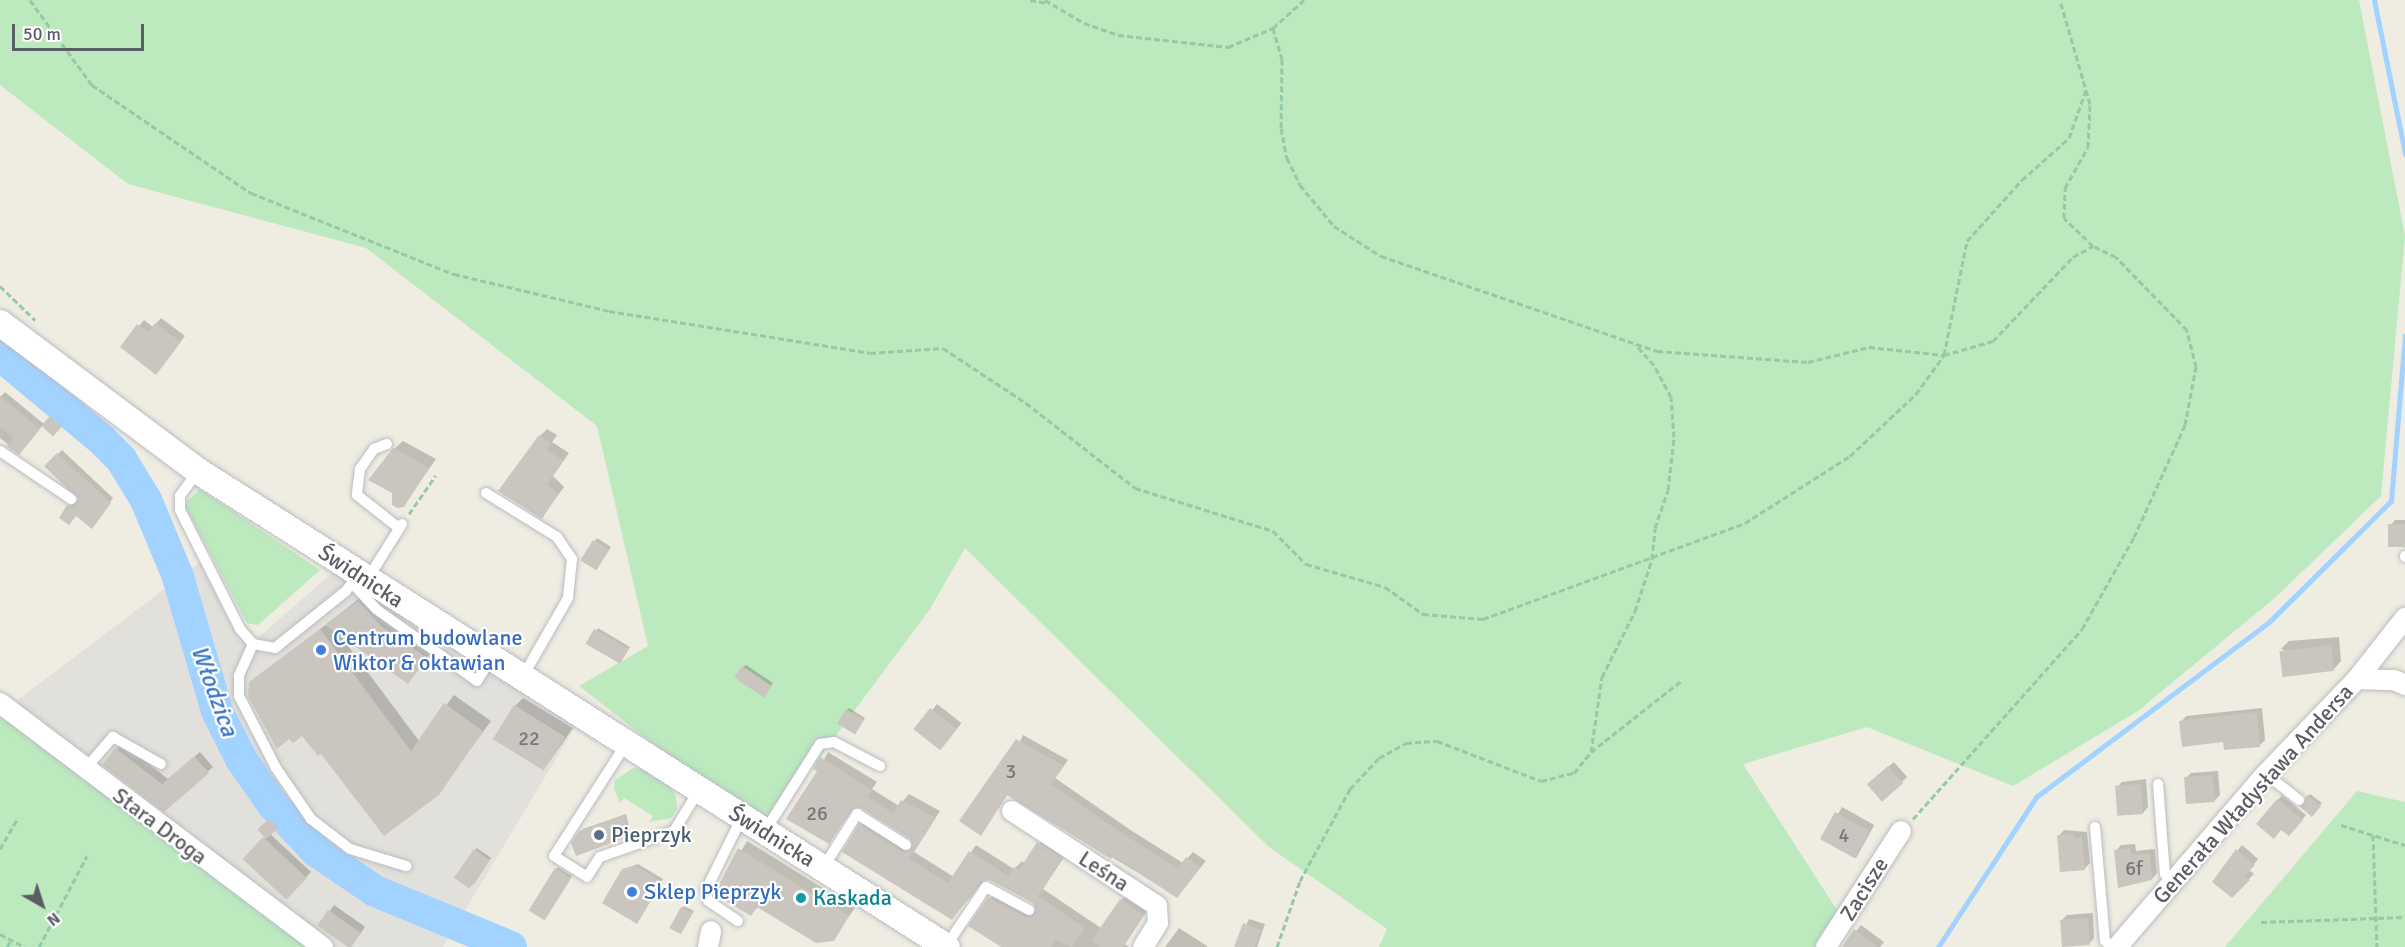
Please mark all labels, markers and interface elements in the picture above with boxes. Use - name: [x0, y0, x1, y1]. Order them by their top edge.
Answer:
- scale bar: [15, 12, 147, 50]
- text: 50 m: [23, 23, 61, 45]
- street label: Świdnicka: [313, 539, 409, 613]
- place label: Centrum budowlane Wiktor & oktawian: [333, 624, 522, 676]
- water label: Włodzica: [184, 642, 244, 740]
- marker: Centrum budowlane Wiktor & oktawian: [314, 643, 328, 657]
- street label: Generała Władysława Andersa: [2147, 679, 2359, 909]
- house number: 22: [518, 726, 540, 750]
- house number: 3: [1006, 759, 1016, 783]
- street label: Stara Droga: [108, 782, 212, 870]
- street label: Świdnicka: [724, 799, 820, 873]
- house number: 26: [806, 801, 828, 825]
- place label: Pieprzyk: [611, 822, 692, 848]
- house number: 4: [1839, 823, 1849, 847]
- marker: Pieprzyk: [592, 828, 606, 842]
- street label: Leśna: [1074, 845, 1134, 897]
- street label: Zacisze: [1834, 852, 1894, 926]
- house number: 6f: [2125, 856, 2143, 880]
- north arrow: [12, 875, 72, 935]
- place label: Sklep Pieprzyk: [644, 879, 781, 905]
- marker: Sklep Pieprzyk: [625, 885, 639, 899]
- place label: Kaskada: [813, 885, 892, 911]
- marker: Kaskada: [794, 891, 808, 905]
- text: N: [43, 908, 64, 930]

